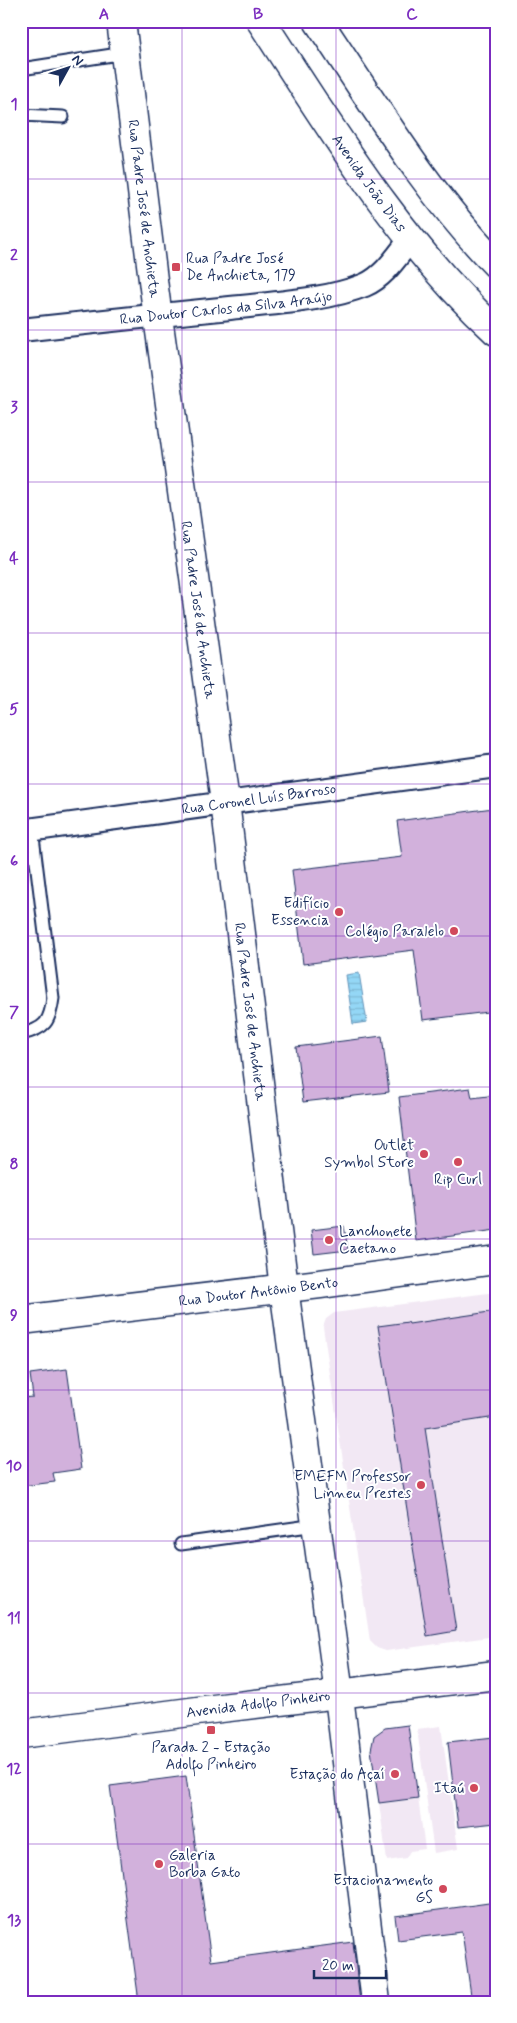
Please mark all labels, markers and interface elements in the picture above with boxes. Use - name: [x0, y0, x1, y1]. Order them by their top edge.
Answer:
- text: A: [99, 4, 109, 25]
- text: B: [253, 4, 263, 25]
- text: C: [406, 4, 418, 25]
- north arrow: [42, 42, 92, 92]
- text: N: [67, 51, 87, 70]
- text: 1: [10, 94, 18, 115]
- street label: Rua Padre José de Anchieta: [122, 118, 164, 300]
- street label: Avenida João Dias: [327, 131, 411, 237]
- text: 2: [10, 245, 18, 266]
- place label: Rua Padre José De Anchieta, 179: [186, 249, 296, 286]
- marker: Rua Padre José De Anchieta, 179: [170, 261, 182, 273]
- street label: Rua Doutor Carlos da Silva Araújo: [119, 286, 334, 330]
- text: 3: [10, 397, 18, 418]
- street label: Rua Padre José de Anchieta: [175, 520, 220, 701]
- text: 4: [9, 548, 19, 569]
- text: 5: [9, 699, 19, 720]
- street label: Rua Coronel Luís Barroso: [180, 779, 338, 820]
- text: 6: [10, 851, 18, 872]
- place label: Edifício Essencia: [271, 894, 329, 931]
- marker: Edifício Essencia: [333, 906, 345, 918]
- street label: Rua Padre José de Anchieta: [229, 921, 270, 1103]
- place label: Colégio Paralelo: [345, 922, 444, 942]
- marker: Colégio Paralelo: [448, 925, 460, 937]
- text: 7: [9, 1002, 19, 1023]
- place label: Outlet Symbol Store: [324, 1136, 414, 1173]
- marker: Outlet Symbol Store: [418, 1148, 430, 1160]
- text: 8: [9, 1154, 19, 1175]
- marker: Rip Curl: [452, 1156, 464, 1168]
- place label: Rip Curl: [434, 1170, 482, 1190]
- place label: Lanchonete Caetano: [339, 1222, 412, 1259]
- marker: Lanchonete Caetano: [323, 1234, 335, 1246]
- street label: Rua Doutor Antônio Bento: [178, 1273, 339, 1312]
- text: 9: [10, 1305, 18, 1326]
- text: 10: [6, 1456, 22, 1477]
- place label: EMEFM Professor Linneu Prestes: [294, 1467, 411, 1504]
- marker: EMEFM Professor Linneu Prestes: [415, 1479, 427, 1491]
- text: 11: [7, 1608, 21, 1629]
- street label: Avenida Adolfo Pinheiro: [185, 1686, 331, 1723]
- marker: Parada 2 - Estação Adolfo Pinheiro: [205, 1724, 217, 1736]
- place label: Parada 2 - Estação Adolfo Pinheiro: [151, 1738, 271, 1777]
- text: 12: [6, 1759, 22, 1780]
- place label: Estação do Açaí: [289, 1765, 385, 1785]
- marker: Estação do Açaí: [389, 1768, 401, 1780]
- place label: Itaú: [434, 1779, 464, 1799]
- marker: Itaú: [468, 1782, 480, 1794]
- place label: Galeria Borba Gato: [169, 1846, 240, 1883]
- marker: Galeria Borba Gato: [153, 1858, 165, 1870]
- place label: Estacionamento GS: [333, 1871, 433, 1908]
- marker: Estacionamento GS: [437, 1883, 449, 1895]
- text: 13: [7, 1910, 21, 1931]
- scale bar: [314, 1948, 387, 1980]
- text: 20 m: [322, 1956, 354, 1976]

